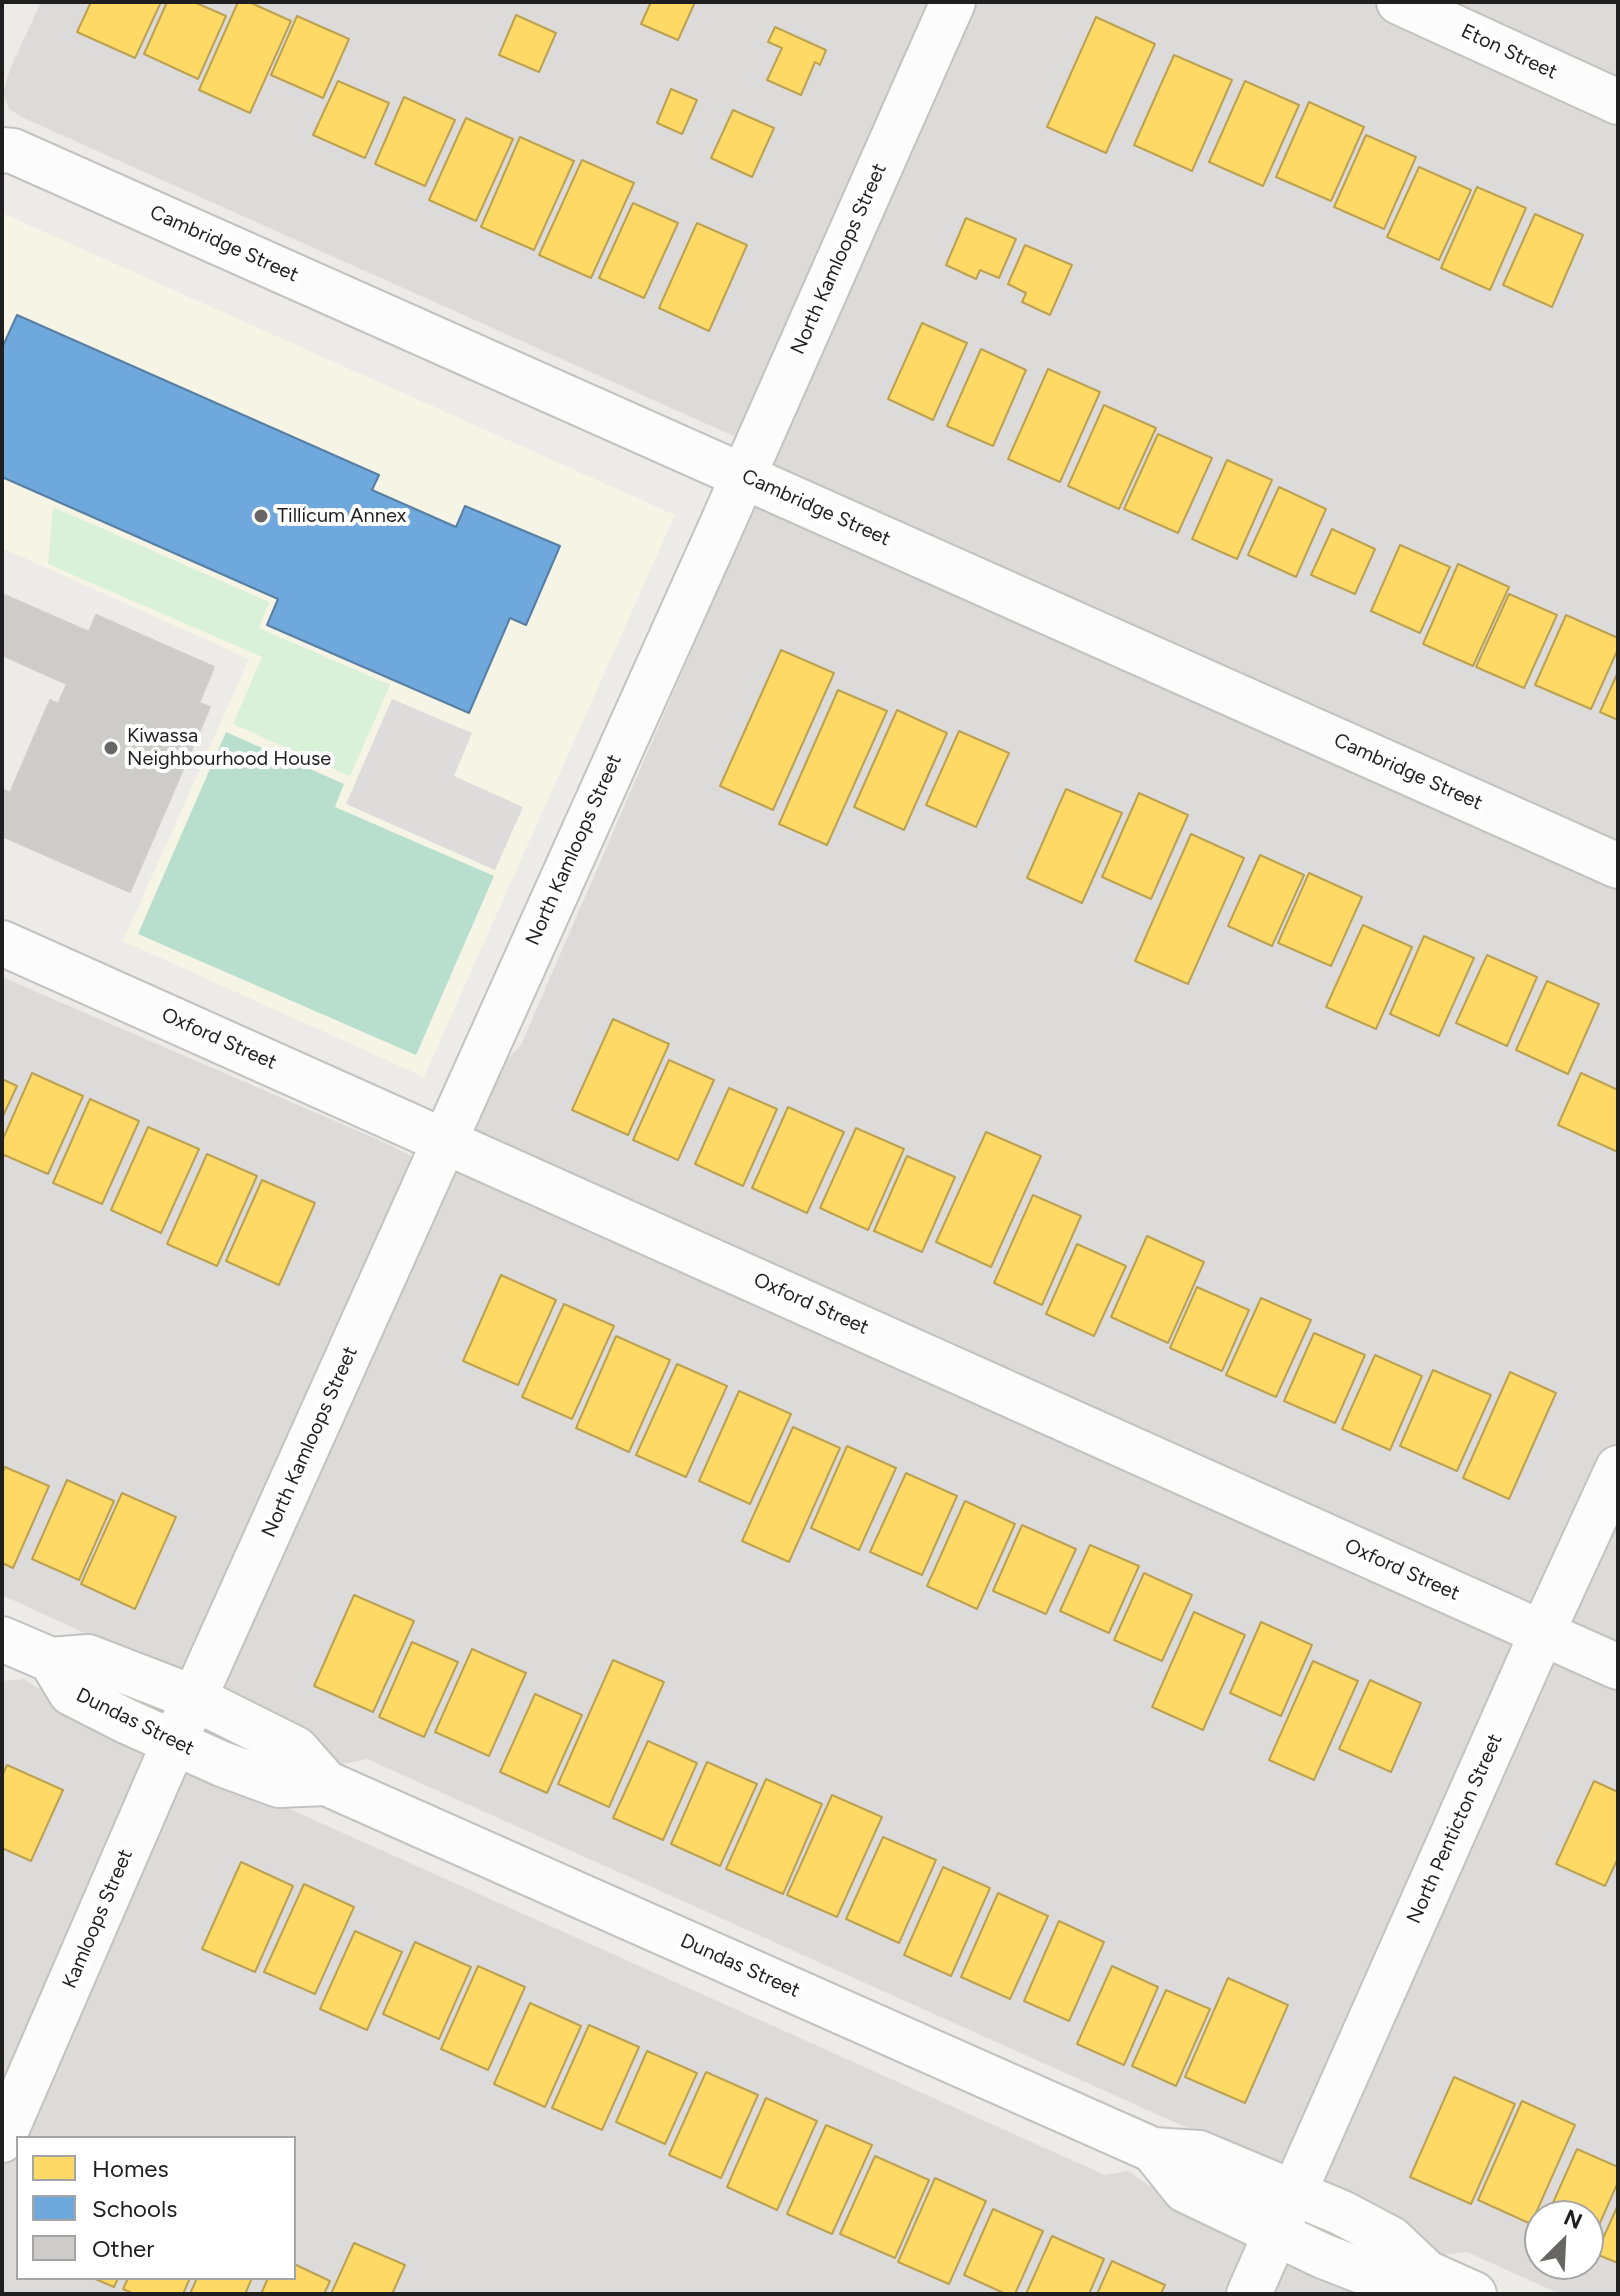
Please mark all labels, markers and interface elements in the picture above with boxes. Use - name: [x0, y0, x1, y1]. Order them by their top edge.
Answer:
- street label: Eton Street: [1457, 19, 1561, 85]
- street label: North Kamloops Street: [786, 160, 892, 358]
- street label: Cambridge Street: [146, 200, 302, 288]
- street label: Cambridge Street: [738, 464, 894, 552]
- place label: Tillicum Annex: [277, 504, 406, 528]
- marker: Tillicum Annex: [252, 507, 270, 525]
- place label: Kiwassa Neighbourhood House: [127, 724, 331, 771]
- street label: Cambridge Street: [1330, 728, 1486, 816]
- marker: Kiwassa Neighbourhood House: [102, 739, 120, 757]
- street label: North Kamloops Street: [521, 751, 627, 949]
- street label: Oxford Street: [158, 1003, 280, 1075]
- street label: Oxford Street: [750, 1268, 872, 1340]
- street label: North Kamloops Street: [257, 1343, 363, 1541]
- street label: Oxford Street: [1341, 1534, 1463, 1606]
- street label: Dundas Street: [72, 1683, 198, 1761]
- street label: North Penticton Street: [1402, 1730, 1508, 1928]
- street label: Kamloops Street: [58, 1846, 138, 1992]
- street label: Dundas Street: [677, 1929, 803, 2003]
- legend: [16, 2136, 296, 2280]
- text: Homes: [92, 2154, 169, 2183]
- text: Schools: [92, 2194, 177, 2223]
- north arrow: [1524, 2200, 1604, 2280]
- text: N: [1560, 2204, 1586, 2235]
- text: Other: [92, 2234, 154, 2263]

